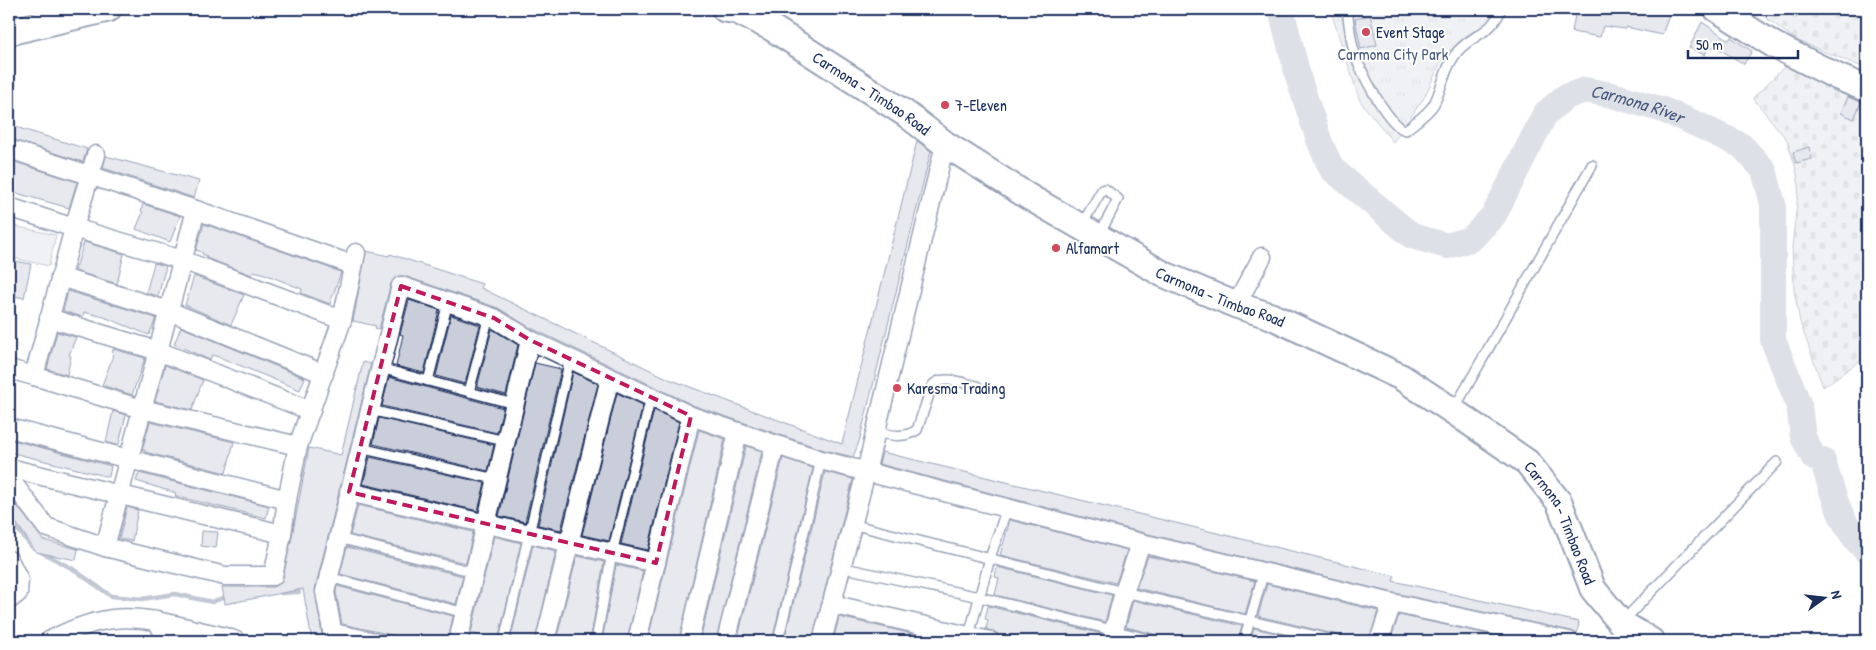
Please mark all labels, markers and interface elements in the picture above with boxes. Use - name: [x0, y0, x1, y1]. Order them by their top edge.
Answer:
- place label: Event Stage: [1376, 21, 1445, 43]
- marker: Event Stage: [1360, 26, 1372, 38]
- scale bar: [1688, 28, 1798, 60]
- text: 50 m: [1696, 34, 1723, 55]
- park label: Carmona City Park: [1338, 43, 1449, 65]
- street label: Carmona - Timbao Road: [808, 46, 935, 140]
- water label: Carmona River: [1589, 78, 1690, 130]
- place label: 7-Eleven: [955, 94, 1007, 116]
- marker: 7-Eleven: [939, 99, 951, 111]
- place label: Alfamart: [1066, 237, 1119, 259]
- marker: Alfamart: [1050, 242, 1062, 254]
- street label: Carmona - Timbao Road: [1151, 261, 1289, 332]
- place label: Karesma Trading: [907, 377, 1005, 399]
- marker: Karesma Trading: [891, 382, 903, 394]
- street label: Carmona - Timbao Road: [1519, 456, 1601, 587]
- north arrow: [1798, 572, 1848, 622]
- text: N: [1827, 588, 1847, 601]

